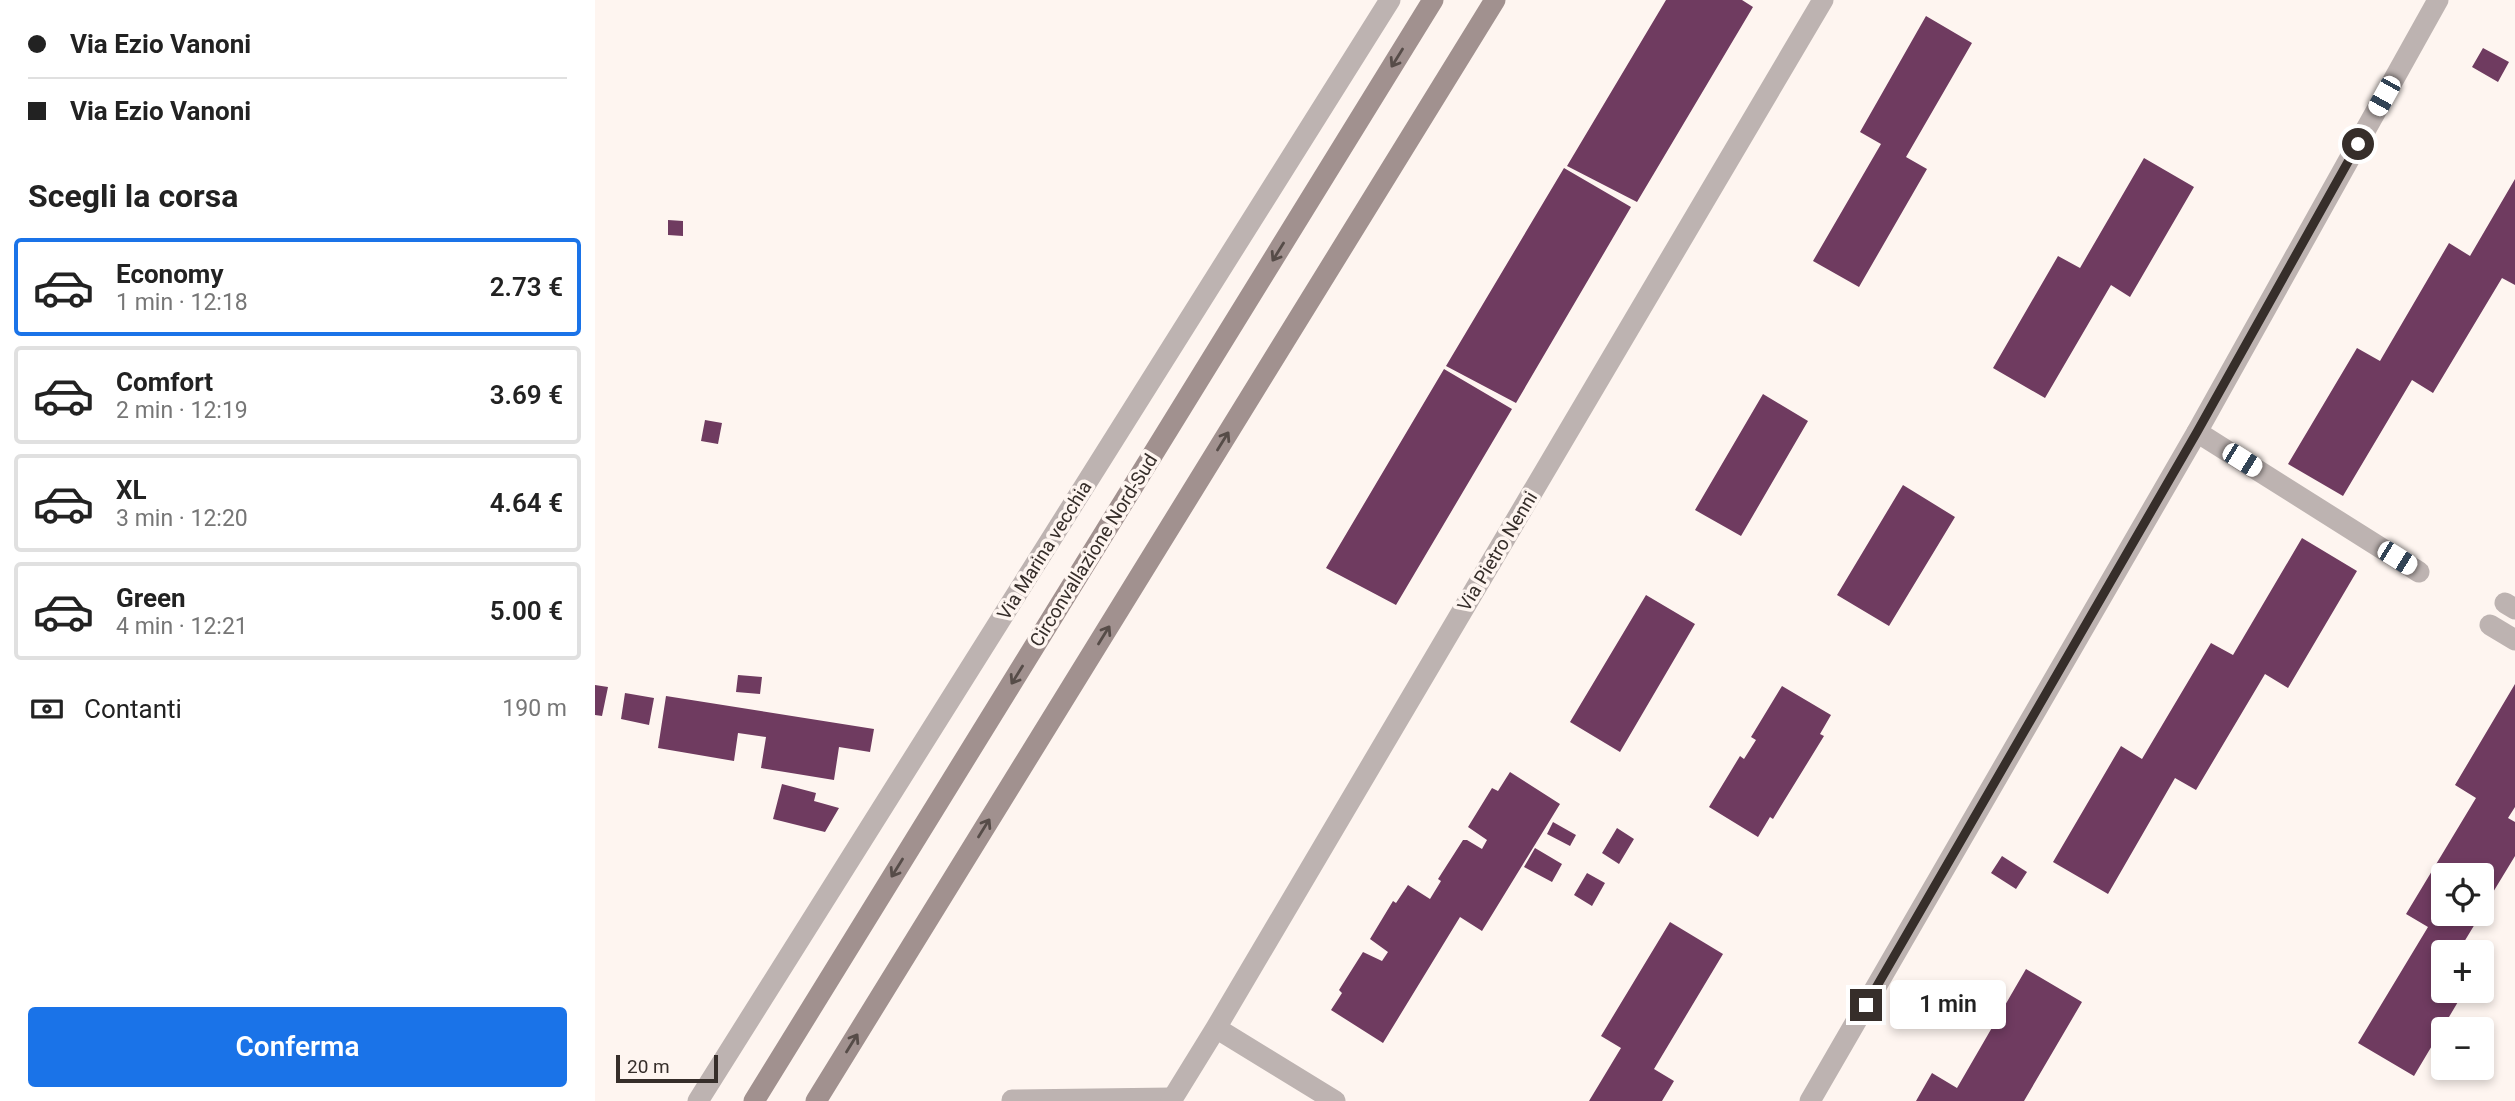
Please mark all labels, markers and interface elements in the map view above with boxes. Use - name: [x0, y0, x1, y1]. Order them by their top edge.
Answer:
- text: Via Ezio Vanoni: [70, 29, 251, 59]
- one-way arrow: [1390, 48, 1404, 68]
- car: [2365, 73, 2404, 119]
- text: Via Ezio Vanoni: [70, 96, 251, 126]
- route start: [2342, 128, 2374, 160]
- text: Scegli la corsa: [28, 177, 238, 215]
- one-way arrow: [1270, 241, 1284, 261]
- icon: car: [32, 256, 95, 319]
- text: Economy: [116, 259, 223, 289]
- text: 2.73 €: [490, 272, 563, 302]
- text: 1 min · 12:18: [116, 289, 248, 316]
- icon: car: [32, 364, 95, 427]
- text: Comfort: [116, 367, 213, 397]
- text: 3.69 €: [490, 380, 563, 410]
- text: 2 min · 12:19: [116, 397, 248, 424]
- one-way arrow: [1216, 432, 1230, 452]
- car: [2219, 440, 2266, 480]
- street label: Circonvallazione Nord-Sud: [1025, 450, 1162, 651]
- icon: car: [32, 472, 95, 535]
- text: XL: [116, 475, 147, 505]
- street label: Via Marina vecchia: [992, 476, 1097, 624]
- street label: Via Pietro Nenni: [1453, 487, 1542, 615]
- text: 4.64 €: [490, 488, 563, 518]
- text: 3 min · 12:20: [116, 505, 248, 532]
- car: [2374, 538, 2421, 578]
- icon: car: [32, 580, 95, 643]
- text: Green: [116, 583, 186, 613]
- text: 5.00 €: [490, 596, 563, 626]
- text: 4 min · 12:21: [116, 613, 248, 640]
- one-way arrow: [1097, 625, 1111, 645]
- one-way arrow: [1009, 664, 1023, 684]
- icon: cash: [28, 690, 66, 728]
- text: Contanti: [84, 694, 182, 724]
- text: 190 m: [502, 695, 567, 722]
- one-way arrow: [978, 819, 992, 839]
- one-way arrow: [890, 858, 904, 878]
- map controls: [2431, 863, 2494, 1080]
- button: locate: [2431, 863, 2494, 926]
- button: +: [2431, 940, 2494, 1003]
- callout: 1 min: [1891, 981, 2006, 1030]
- route end: [1850, 989, 1882, 1021]
- text: 1 min: [1919, 991, 1977, 1018]
- button: Conferma: [28, 1007, 567, 1087]
- button: −: [2431, 1017, 2494, 1080]
- one-way arrow: [845, 1033, 859, 1053]
- scale bar: [616, 1052, 717, 1084]
- text: 20 m: [627, 1055, 670, 1078]

